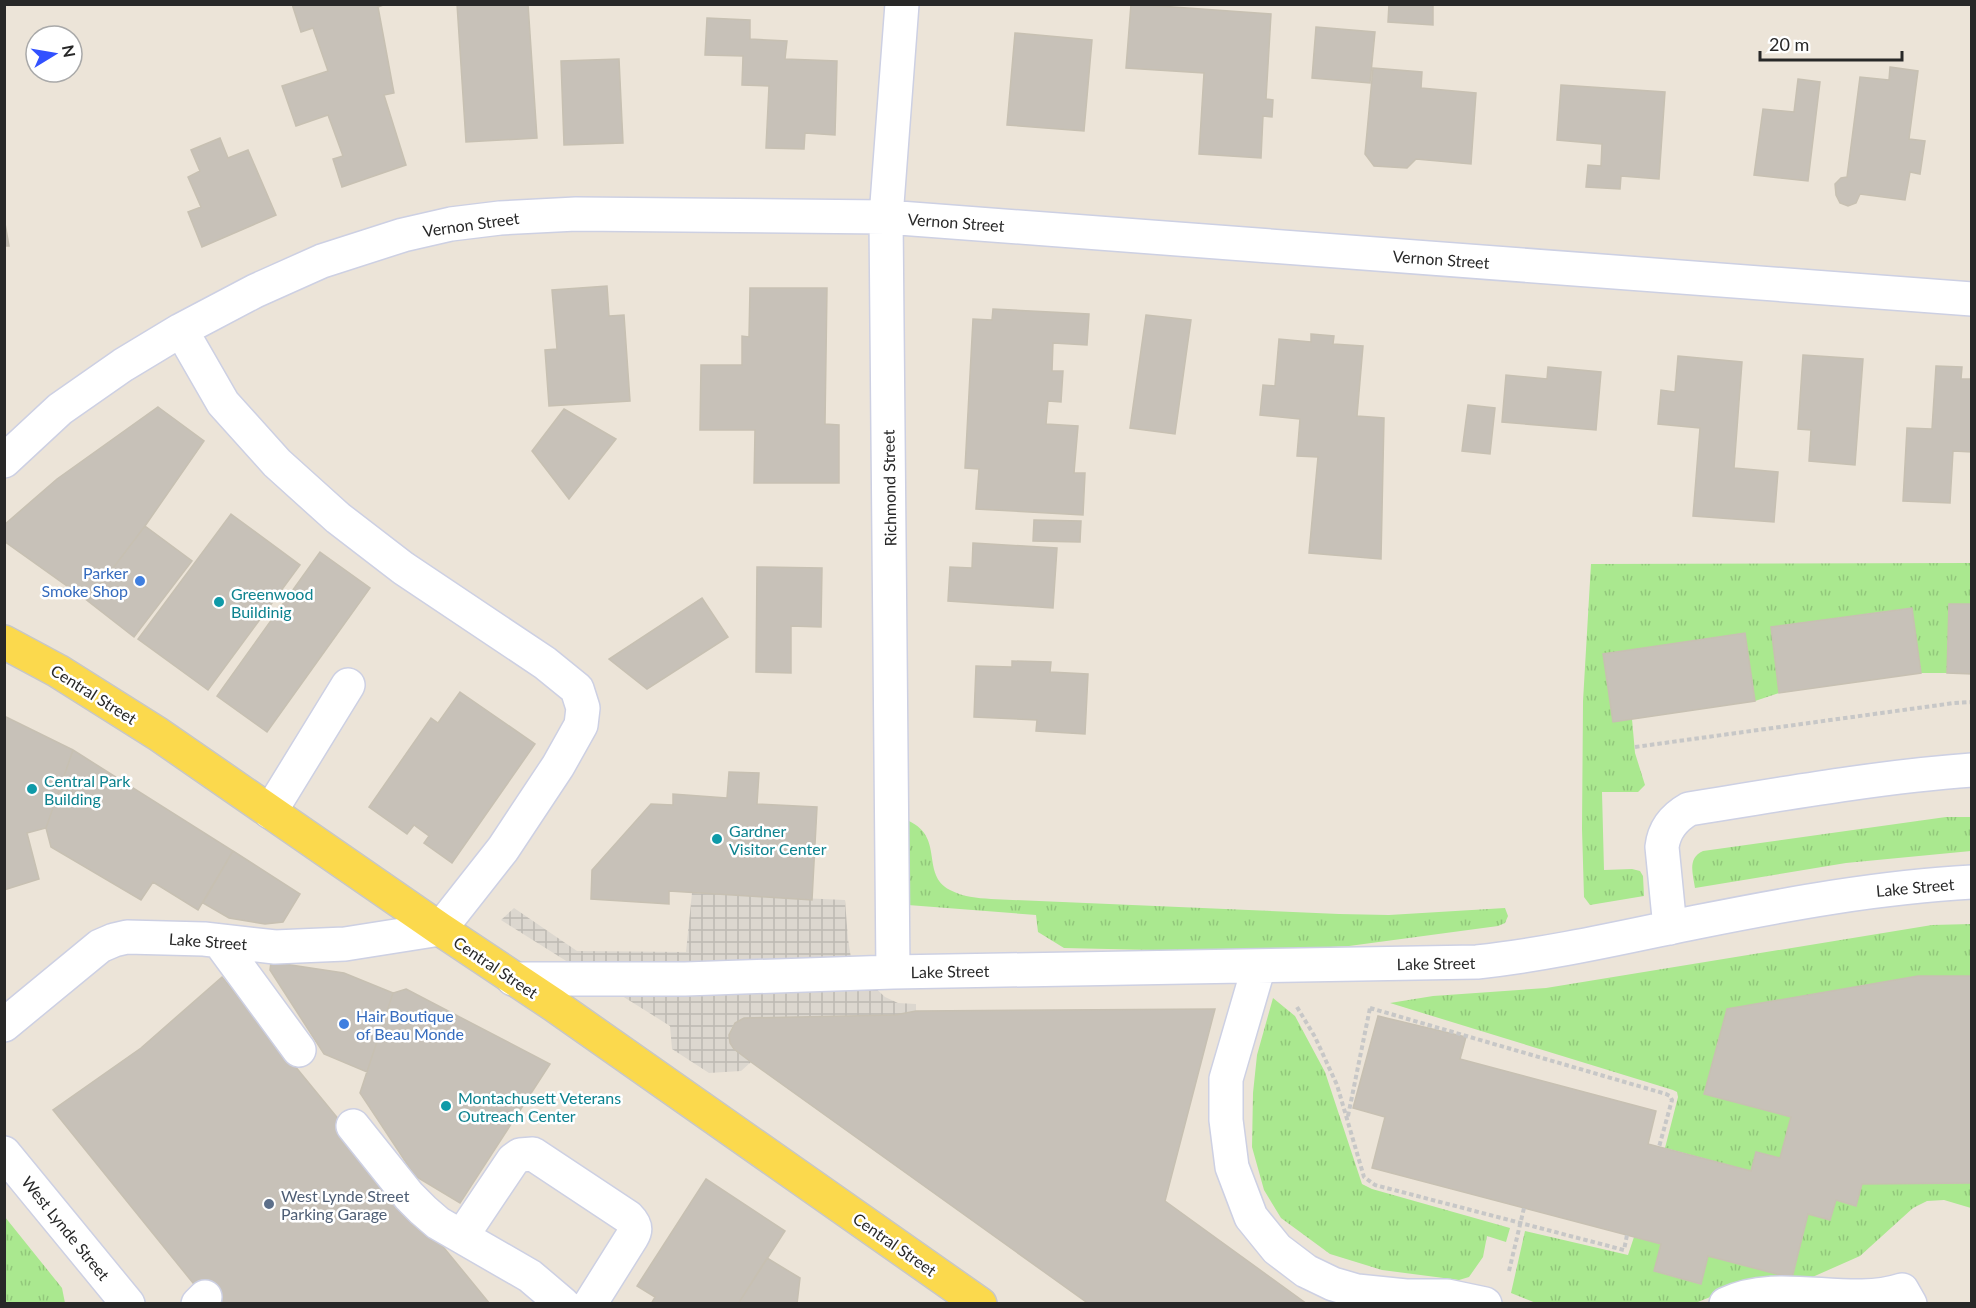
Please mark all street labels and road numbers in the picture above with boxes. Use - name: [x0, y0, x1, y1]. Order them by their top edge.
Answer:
- street label: Vernon Street: [422, 208, 521, 240]
- street label: Vernon Street: [907, 209, 1005, 235]
- street label: Vernon Street: [1392, 246, 1490, 272]
- street label: Richmond Street: [878, 429, 900, 546]
- street label: Central Street: [48, 660, 140, 728]
- street label: Lake Street: [1875, 874, 1955, 900]
- street label: Lake Street: [168, 929, 248, 953]
- street label: Central Street: [450, 932, 542, 1002]
- street label: Lake Street: [1397, 953, 1476, 973]
- street label: Lake Street: [911, 961, 990, 981]
- street label: West Lynde Street: [18, 1172, 114, 1284]
- street label: Central Street: [850, 1208, 940, 1280]

